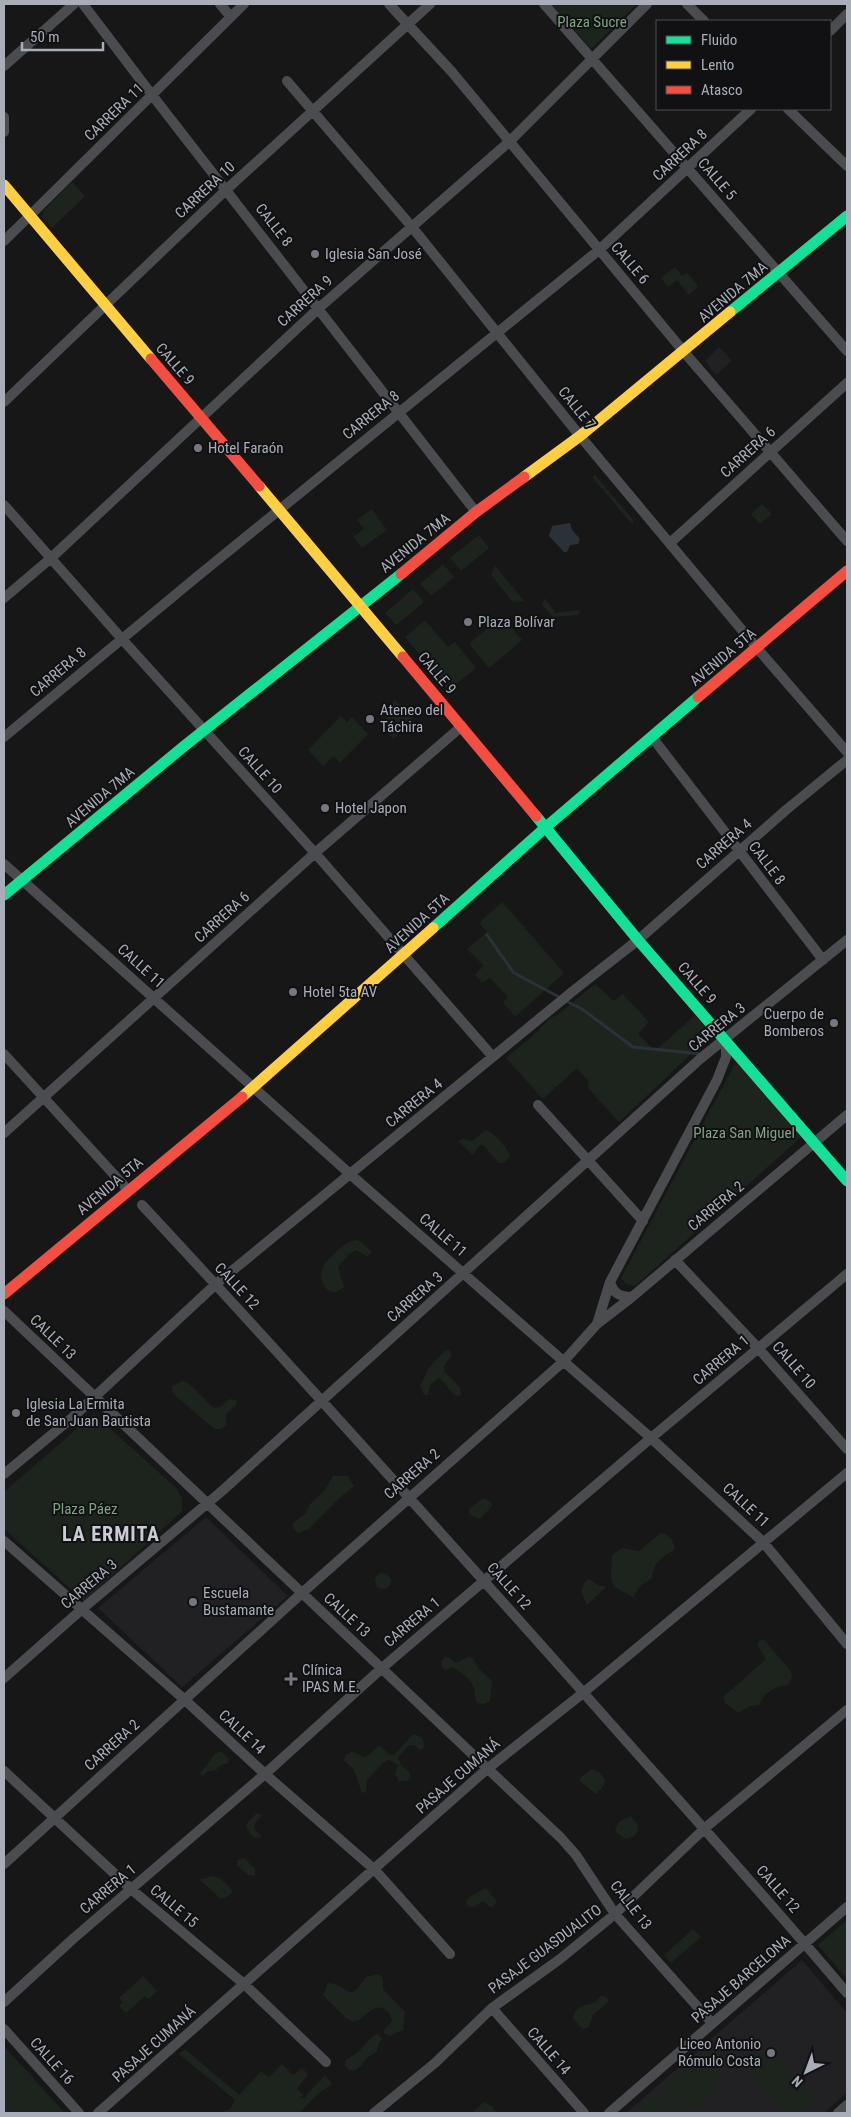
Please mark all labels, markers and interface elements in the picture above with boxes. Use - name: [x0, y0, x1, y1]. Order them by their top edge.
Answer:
- park label: Plaza Sucre: [557, 13, 627, 31]
- scale bar: [22, 20, 104, 52]
- legend: [656, 20, 831, 110]
- text: 50 m: [30, 28, 60, 46]
- text: Fluido: [701, 31, 737, 49]
- text: Lento: [701, 56, 734, 74]
- street label: CARRERA 11: [81, 79, 147, 145]
- text: Atasco: [701, 81, 742, 99]
- street label: CARRERA 8: [649, 125, 711, 185]
- street label: CALLE 5: [694, 154, 740, 204]
- street label: CARRERA 10: [171, 158, 239, 222]
- street label: CALLE 8: [252, 200, 296, 250]
- street label: CALLE 6: [607, 238, 653, 288]
- place label: Iglesia San José: [325, 245, 422, 263]
- marker: Iglesia San José: [309, 248, 321, 260]
- street label: AVENIDA 7MA: [695, 258, 772, 326]
- street label: CARRERA 9: [274, 272, 336, 330]
- street label: CALLE 9: [152, 339, 198, 389]
- street label: CALLE 7: [554, 383, 600, 433]
- street label: CARRERA 8: [339, 387, 403, 443]
- street label: CARRERA 6: [717, 423, 779, 481]
- place label: Hotel Faraón: [208, 439, 284, 457]
- marker: Hotel Faraón: [192, 442, 204, 454]
- street label: AVENIDA 7MA: [376, 509, 454, 577]
- place label: Plaza Bolívar: [478, 613, 555, 631]
- marker: Plaza Bolívar: [462, 616, 474, 628]
- street label: AVENIDA 5TA: [686, 624, 760, 690]
- street label: CARRERA 8: [26, 643, 90, 701]
- street label: CALLE 9: [414, 648, 460, 698]
- place label: Ateneo del Táchira: [380, 701, 443, 736]
- marker: Ateneo del Táchira: [364, 713, 376, 725]
- street label: CALLE 10: [234, 743, 286, 797]
- street label: AVENIDA 7MA: [62, 763, 139, 831]
- place label: Hotel Japon: [335, 799, 407, 817]
- marker: Hotel Japon: [319, 802, 331, 814]
- street label: CARRERA 4: [692, 815, 756, 873]
- street label: CALLE 8: [745, 838, 789, 888]
- street label: CARRERA 6: [191, 888, 253, 946]
- street label: AVENIDA 5TA: [381, 889, 453, 957]
- street label: CALLE 11: [114, 940, 168, 992]
- street label: CALLE 9: [674, 958, 720, 1008]
- place label: Hotel 5ta AV: [303, 983, 378, 1001]
- marker: Hotel 5ta AV: [287, 986, 299, 998]
- street label: CARRERA 3: [685, 999, 749, 1055]
- place label: Cuerpo de Bomberos: [764, 1005, 824, 1040]
- marker: Cuerpo de Bomberos: [828, 1017, 840, 1029]
- street label: CARRERA 4: [382, 1075, 446, 1131]
- park label: Plaza San Miguel: [693, 1124, 795, 1142]
- street label: AVENIDA 5TA: [73, 1153, 147, 1219]
- street label: CARRERA 2: [684, 1177, 748, 1235]
- street label: CALLE 11: [416, 1209, 470, 1261]
- street label: CALLE 12: [211, 1259, 263, 1313]
- street label: CARRERA 3: [383, 1268, 447, 1326]
- street label: CALLE 13: [26, 1311, 80, 1363]
- street label: CARRERA 1: [689, 1331, 753, 1389]
- street label: CALLE 10: [768, 1338, 820, 1392]
- place label: Iglesia La Ermita de San Juan Bautista: [26, 1395, 151, 1430]
- marker: Iglesia La Ermita de San Juan Bautista: [10, 1407, 22, 1419]
- street label: CARRERA 2: [380, 1445, 444, 1503]
- street label: CALLE 11: [719, 1479, 773, 1531]
- park label: Plaza Páez: [52, 1500, 118, 1518]
- district label: LA ERMITA: [62, 1522, 160, 1546]
- street label: CARRERA 3: [57, 1555, 121, 1613]
- street label: CALLE 12: [483, 1559, 535, 1613]
- place label: Escuela Bustamante: [203, 1584, 274, 1619]
- street label: CALLE 13: [320, 1589, 374, 1641]
- street label: CARRERA 1: [380, 1593, 444, 1651]
- marker: Escuela Bustamante: [187, 1596, 199, 1608]
- place label: Clínica IPAS M.E.: [302, 1661, 360, 1696]
- marker: Clínica IPAS M.E.: [284, 1672, 298, 1686]
- street label: CALLE 14: [215, 1706, 269, 1758]
- street label: CARRERA 2: [81, 1716, 143, 1774]
- street label: PASAJE CUMANÁ: [412, 1734, 504, 1817]
- street label: CARRERA 1: [76, 1860, 140, 1918]
- street label: CALLE 12: [752, 1862, 804, 1916]
- street label: CALLE 13: [606, 1877, 656, 1933]
- street label: CALLE 15: [146, 1881, 202, 1931]
- street label: PASAJE GUASDUALITO: [485, 1901, 605, 1997]
- street label: PASAJE BARCELONA: [688, 1931, 794, 2027]
- street label: PASAJE CUMANÁ: [109, 2002, 200, 2086]
- street label: CALLE 14: [523, 2024, 575, 2078]
- street label: CALLE 16: [26, 2034, 78, 2088]
- place label: Liceo Antonio Rómulo Costa: [678, 2035, 761, 2070]
- marker: Liceo Antonio Rómulo Costa: [765, 2047, 777, 2059]
- north arrow: [781, 2047, 831, 2097]
- text: N: [789, 2073, 806, 2090]

